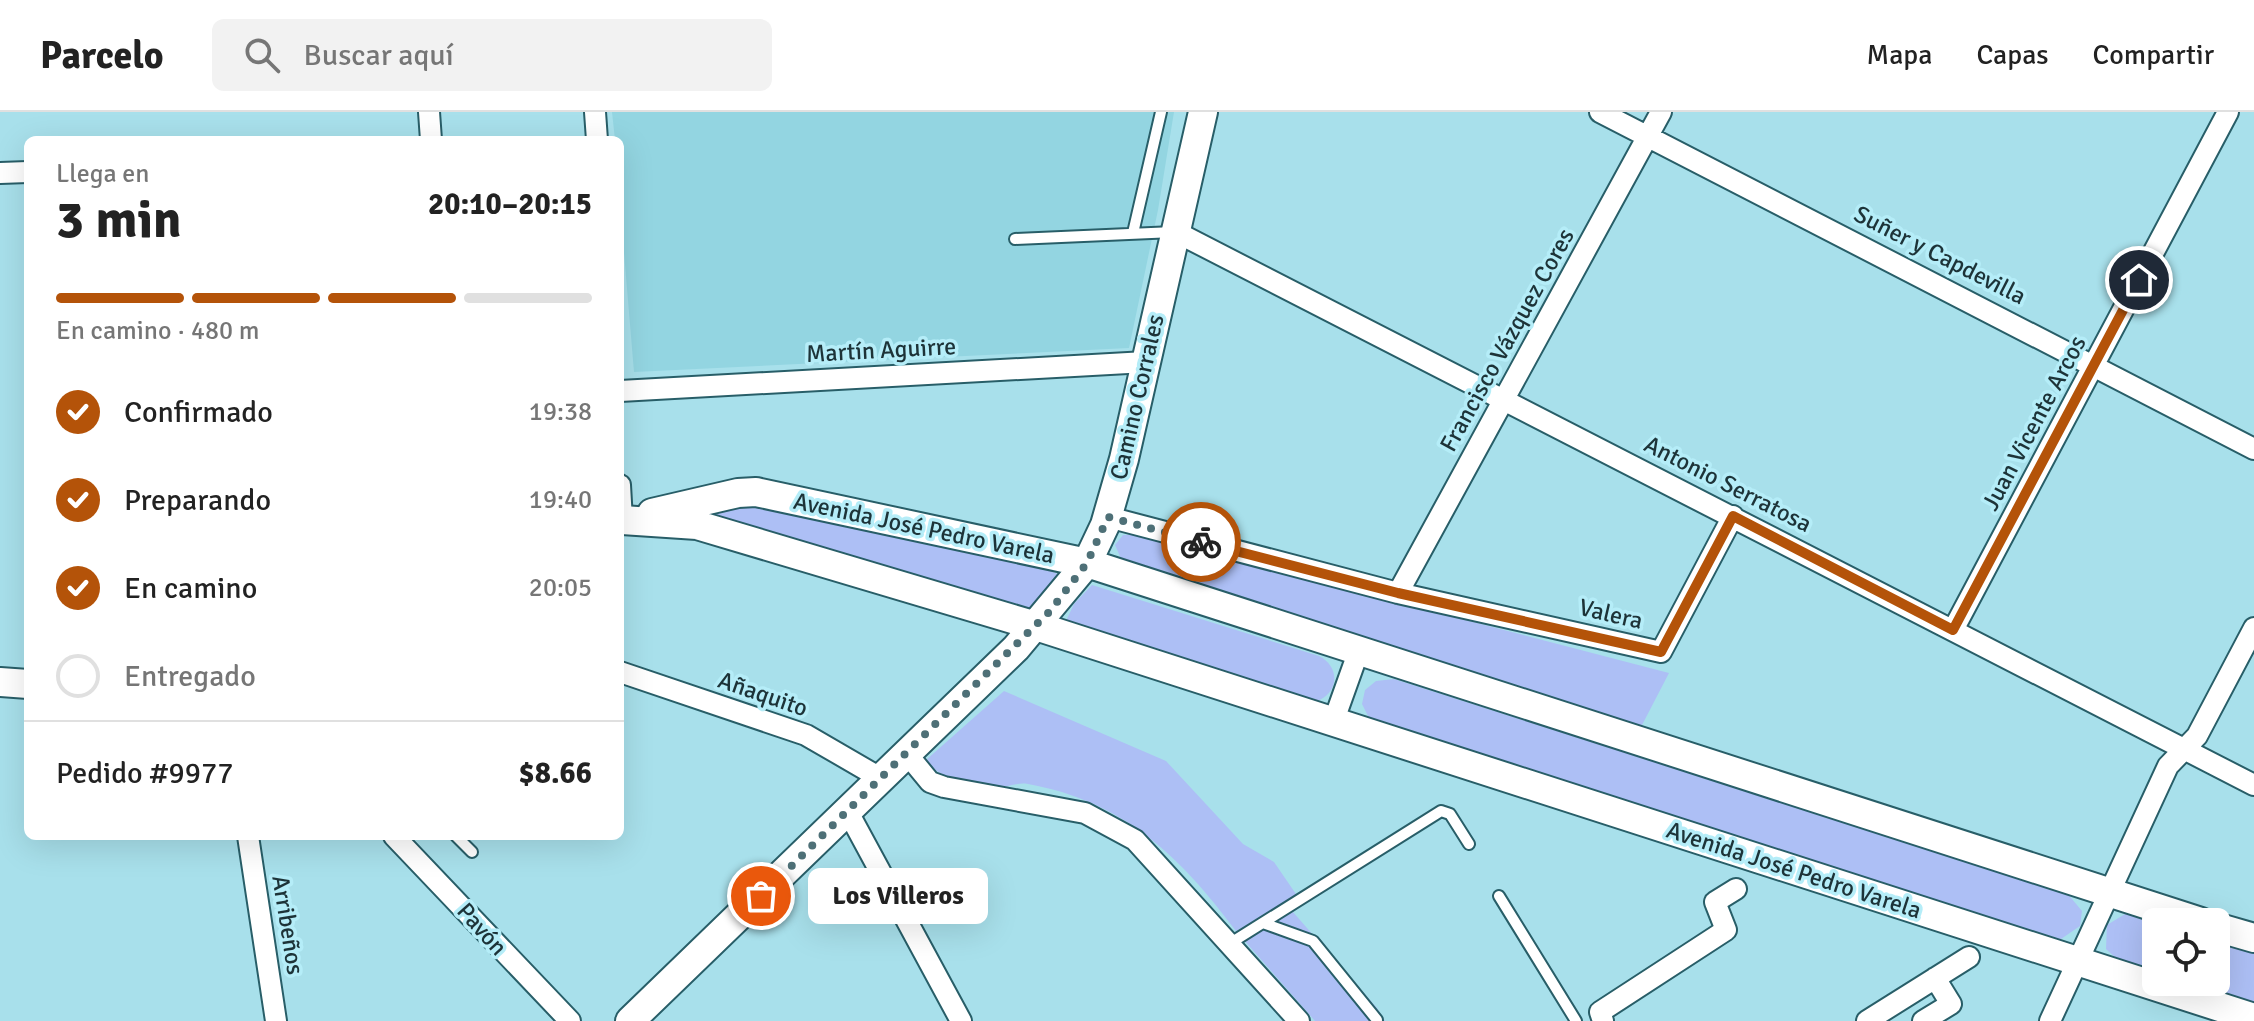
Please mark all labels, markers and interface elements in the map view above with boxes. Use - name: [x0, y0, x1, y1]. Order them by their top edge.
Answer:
- search box: [212, 19, 772, 91]
- text: Parcelo: [40, 32, 164, 79]
- icon: search: [240, 33, 284, 77]
- text: Buscar aquí: [304, 37, 454, 74]
- text: Mapa: [1867, 38, 1932, 72]
- text: Capas: [1976, 38, 2049, 72]
- text: Compartir: [2093, 38, 2214, 72]
- text: Llega en: [56, 158, 150, 190]
- text: 20:10–20:15: [428, 186, 592, 223]
- text: 3 min: [56, 188, 182, 252]
- street label: Suñer y Capdevilla: [1849, 199, 2031, 311]
- street label: Francisco Vázquez Cores: [1433, 223, 1581, 457]
- pin: [2105, 246, 2173, 314]
- icon: home: [2117, 258, 2161, 302]
- street label: Camino Corrales: [1103, 311, 1171, 483]
- text: En camino · 480 m: [56, 315, 259, 347]
- street label: Juan Vicente Arcos: [1975, 330, 2093, 516]
- street label: Martín Aguirre: [805, 331, 957, 369]
- icon: check: [56, 390, 100, 434]
- text: Confirmado: [124, 394, 273, 431]
- text: 19:38: [529, 396, 592, 428]
- street label: Antonio Serratosa: [1639, 429, 1817, 539]
- icon: check: [56, 478, 100, 522]
- text: Preparando: [124, 482, 271, 519]
- text: 19:40: [529, 484, 592, 516]
- street label: Avenida José Pedro Varela: [791, 486, 1057, 570]
- courier: [1161, 502, 1241, 582]
- icon: bike: [1179, 520, 1223, 564]
- icon: check: [56, 566, 100, 610]
- text: En camino: [124, 570, 257, 607]
- text: 20:05: [529, 572, 592, 604]
- street label: Valera: [1576, 592, 1646, 636]
- text: Entregado: [124, 658, 256, 695]
- street label: Añaquito: [714, 665, 812, 723]
- text: Pedido #9977: [56, 755, 233, 792]
- text: $8.66: [519, 755, 592, 792]
- street label: Avenida José Pedro Varela: [1663, 815, 1925, 925]
- pin: [727, 862, 795, 930]
- callout: Los Villeros: [809, 868, 989, 924]
- street label: Arribeños: [265, 873, 311, 977]
- icon: bag: [739, 874, 783, 918]
- text: Los Villeros: [832, 880, 964, 912]
- street label: Pavón: [450, 896, 514, 962]
- map controls: [2142, 908, 2230, 996]
- button: locate: [2142, 908, 2230, 996]

